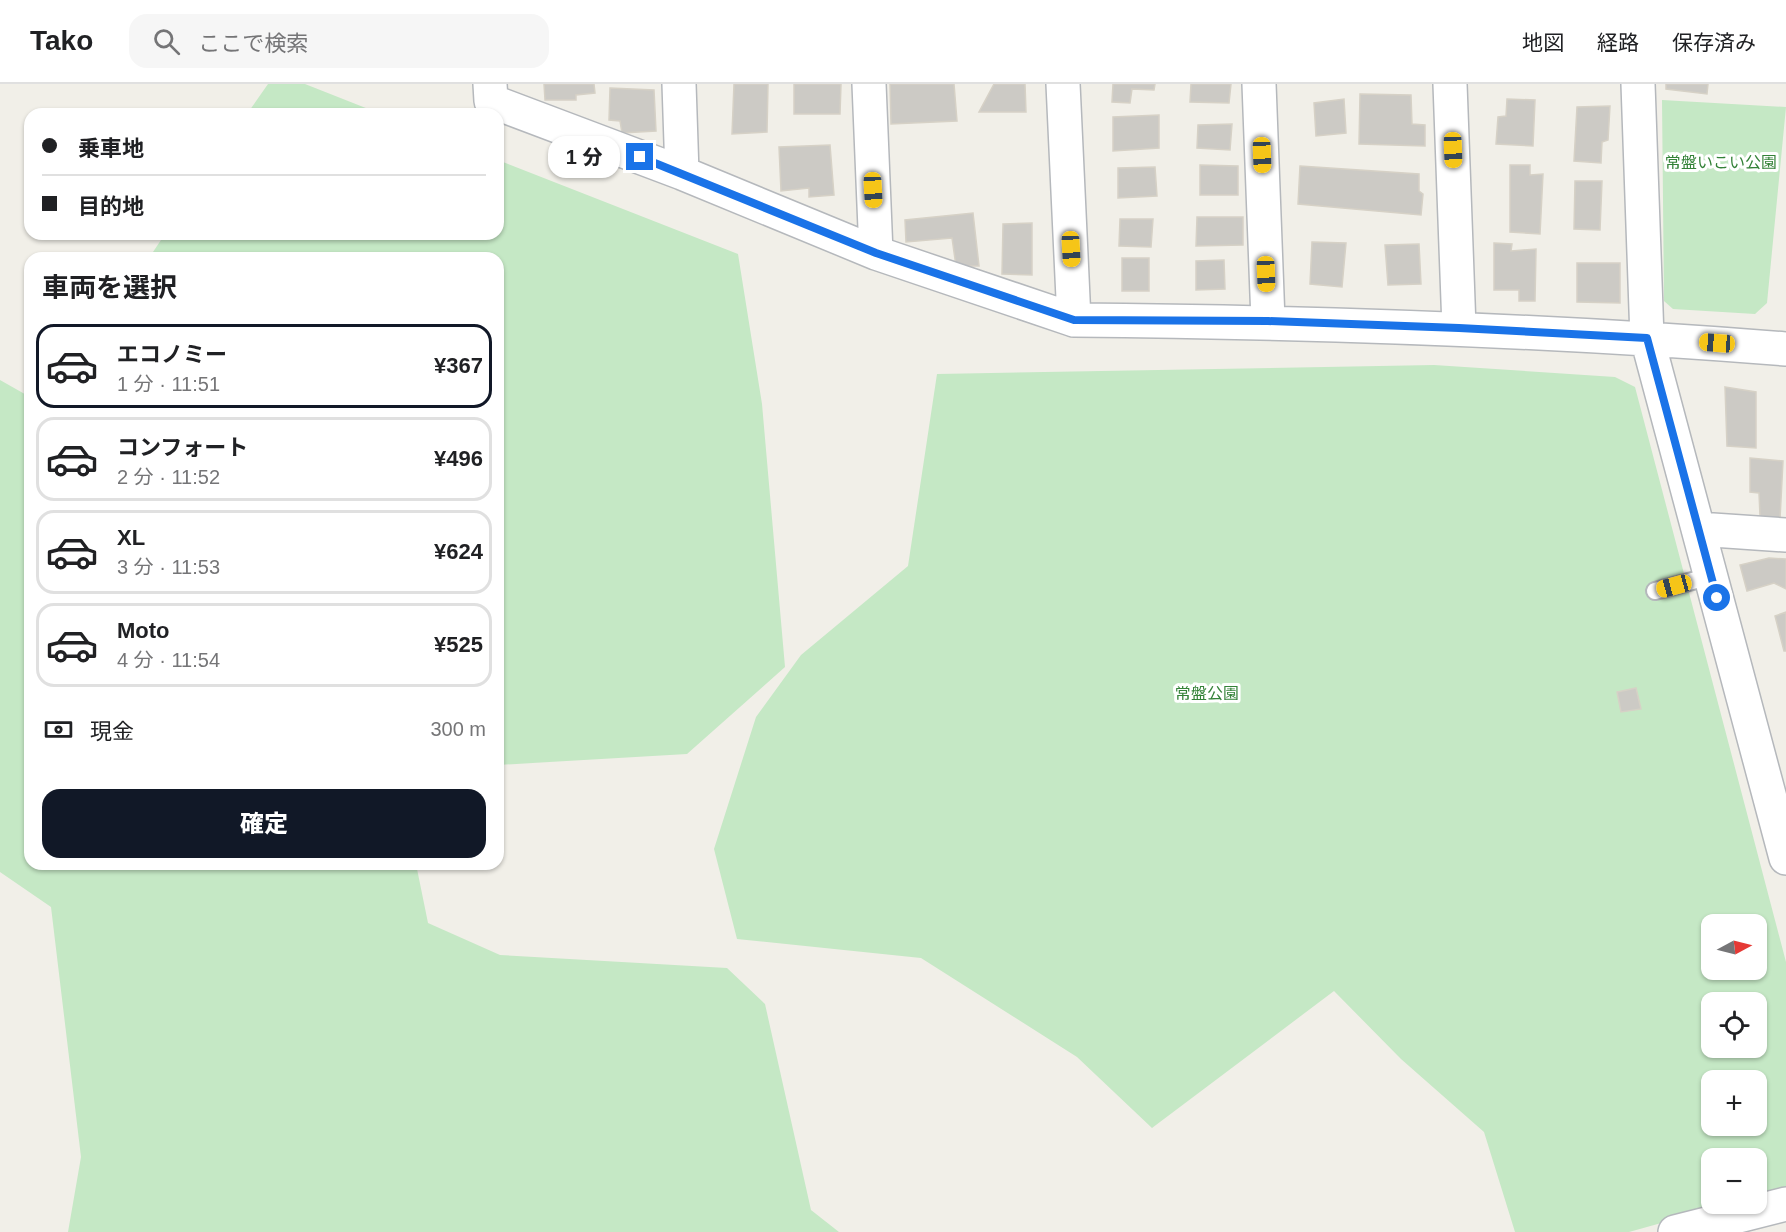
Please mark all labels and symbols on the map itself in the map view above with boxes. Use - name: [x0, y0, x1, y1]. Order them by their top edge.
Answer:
- car: [1443, 132, 1463, 168]
- callout: 1 分: [547, 136, 619, 178]
- car: [1252, 137, 1272, 173]
- route end: [626, 143, 653, 170]
- park label: 常盤いこい公園: [1665, 154, 1777, 171]
- car: [863, 172, 883, 208]
- car: [1061, 231, 1081, 267]
- car: [1256, 256, 1276, 292]
- car: [1698, 333, 1736, 353]
- car: [1654, 573, 1694, 599]
- route start: [1703, 584, 1730, 611]
- park label: 常盤公園: [1175, 685, 1239, 702]
- north arrow: [1701, 914, 1767, 980]

